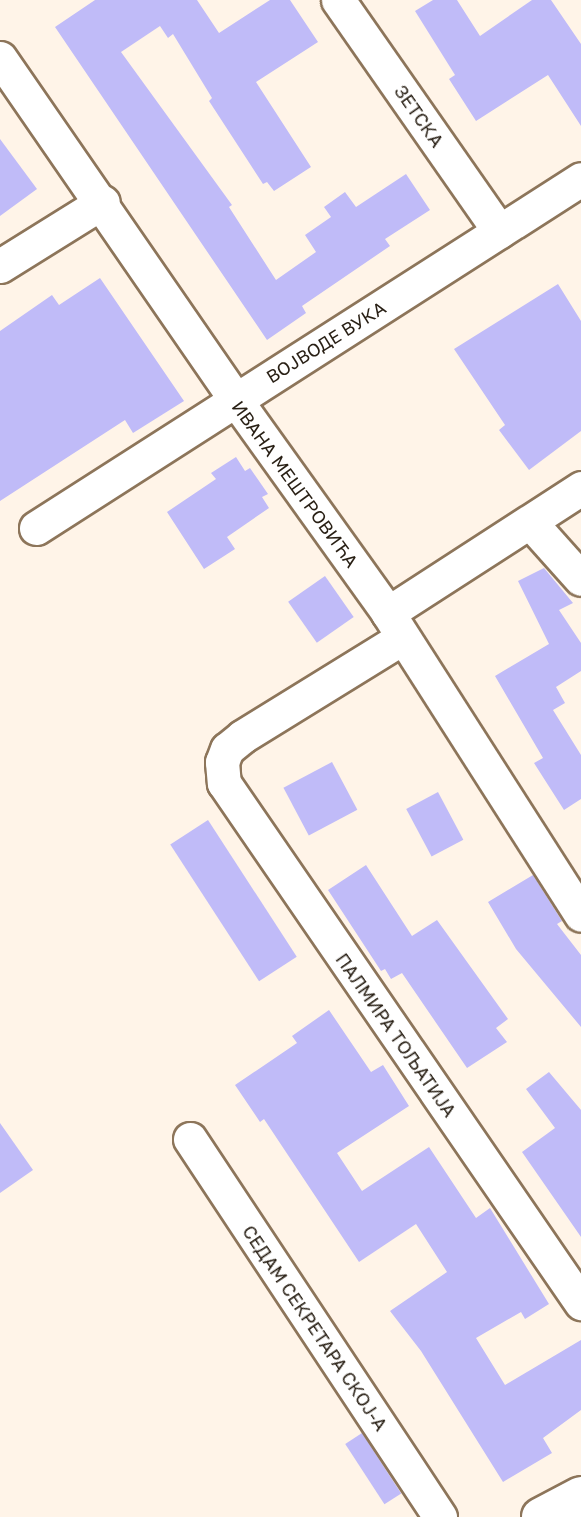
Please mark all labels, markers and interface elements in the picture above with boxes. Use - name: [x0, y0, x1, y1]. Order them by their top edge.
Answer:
- street label: ЗЕТСКА: [390, 81, 448, 151]
- street label: ВОЈВОДЕ ВУКА: [262, 297, 390, 387]
- street label: ИВАНА МЕШТРОВИЋА: [227, 396, 363, 572]
- street label: ПАЛМИРА ТОЉАТИЈА: [331, 949, 461, 1121]
- street label: СЕДАМ СЕКРЕТАРА СКОЈ-А: [238, 1221, 392, 1435]

